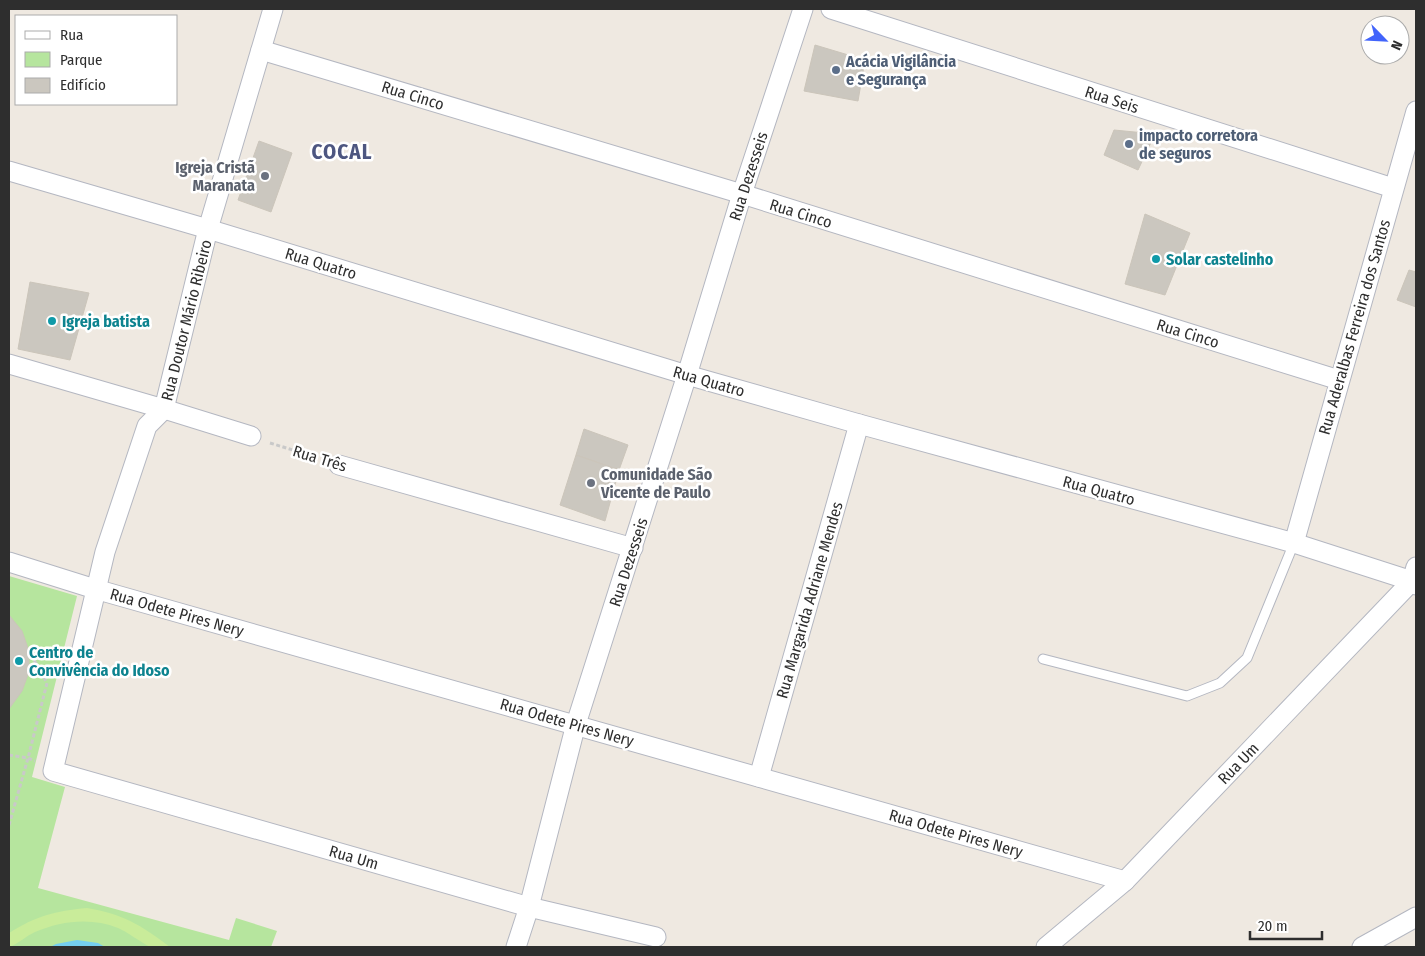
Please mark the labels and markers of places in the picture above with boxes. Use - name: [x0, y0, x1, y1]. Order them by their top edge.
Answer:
- place label: Acácia Vigilância e Segurança: [845, 52, 956, 90]
- marker: Acácia Vigilância e Segurança: [830, 64, 842, 76]
- place label: impacto corretora de seguros: [1139, 126, 1258, 163]
- marker: impacto corretora de seguros: [1123, 138, 1135, 150]
- place label: Igreja Cristã Maranata: [175, 158, 255, 195]
- marker: Igreja Cristã Maranata: [259, 170, 271, 182]
- place label: Solar castelinho: [1166, 250, 1274, 269]
- marker: Solar castelinho: [1150, 253, 1162, 265]
- place label: Igreja batista: [62, 312, 150, 331]
- marker: Igreja batista: [46, 315, 58, 327]
- place label: Comunidade São Vicente de Paulo: [600, 465, 713, 502]
- marker: Comunidade São Vicente de Paulo: [585, 477, 597, 489]
- place label: Centro de Convivência do Idoso: [29, 643, 170, 680]
- marker: Centro de Convivência do Idoso: [13, 655, 25, 667]

